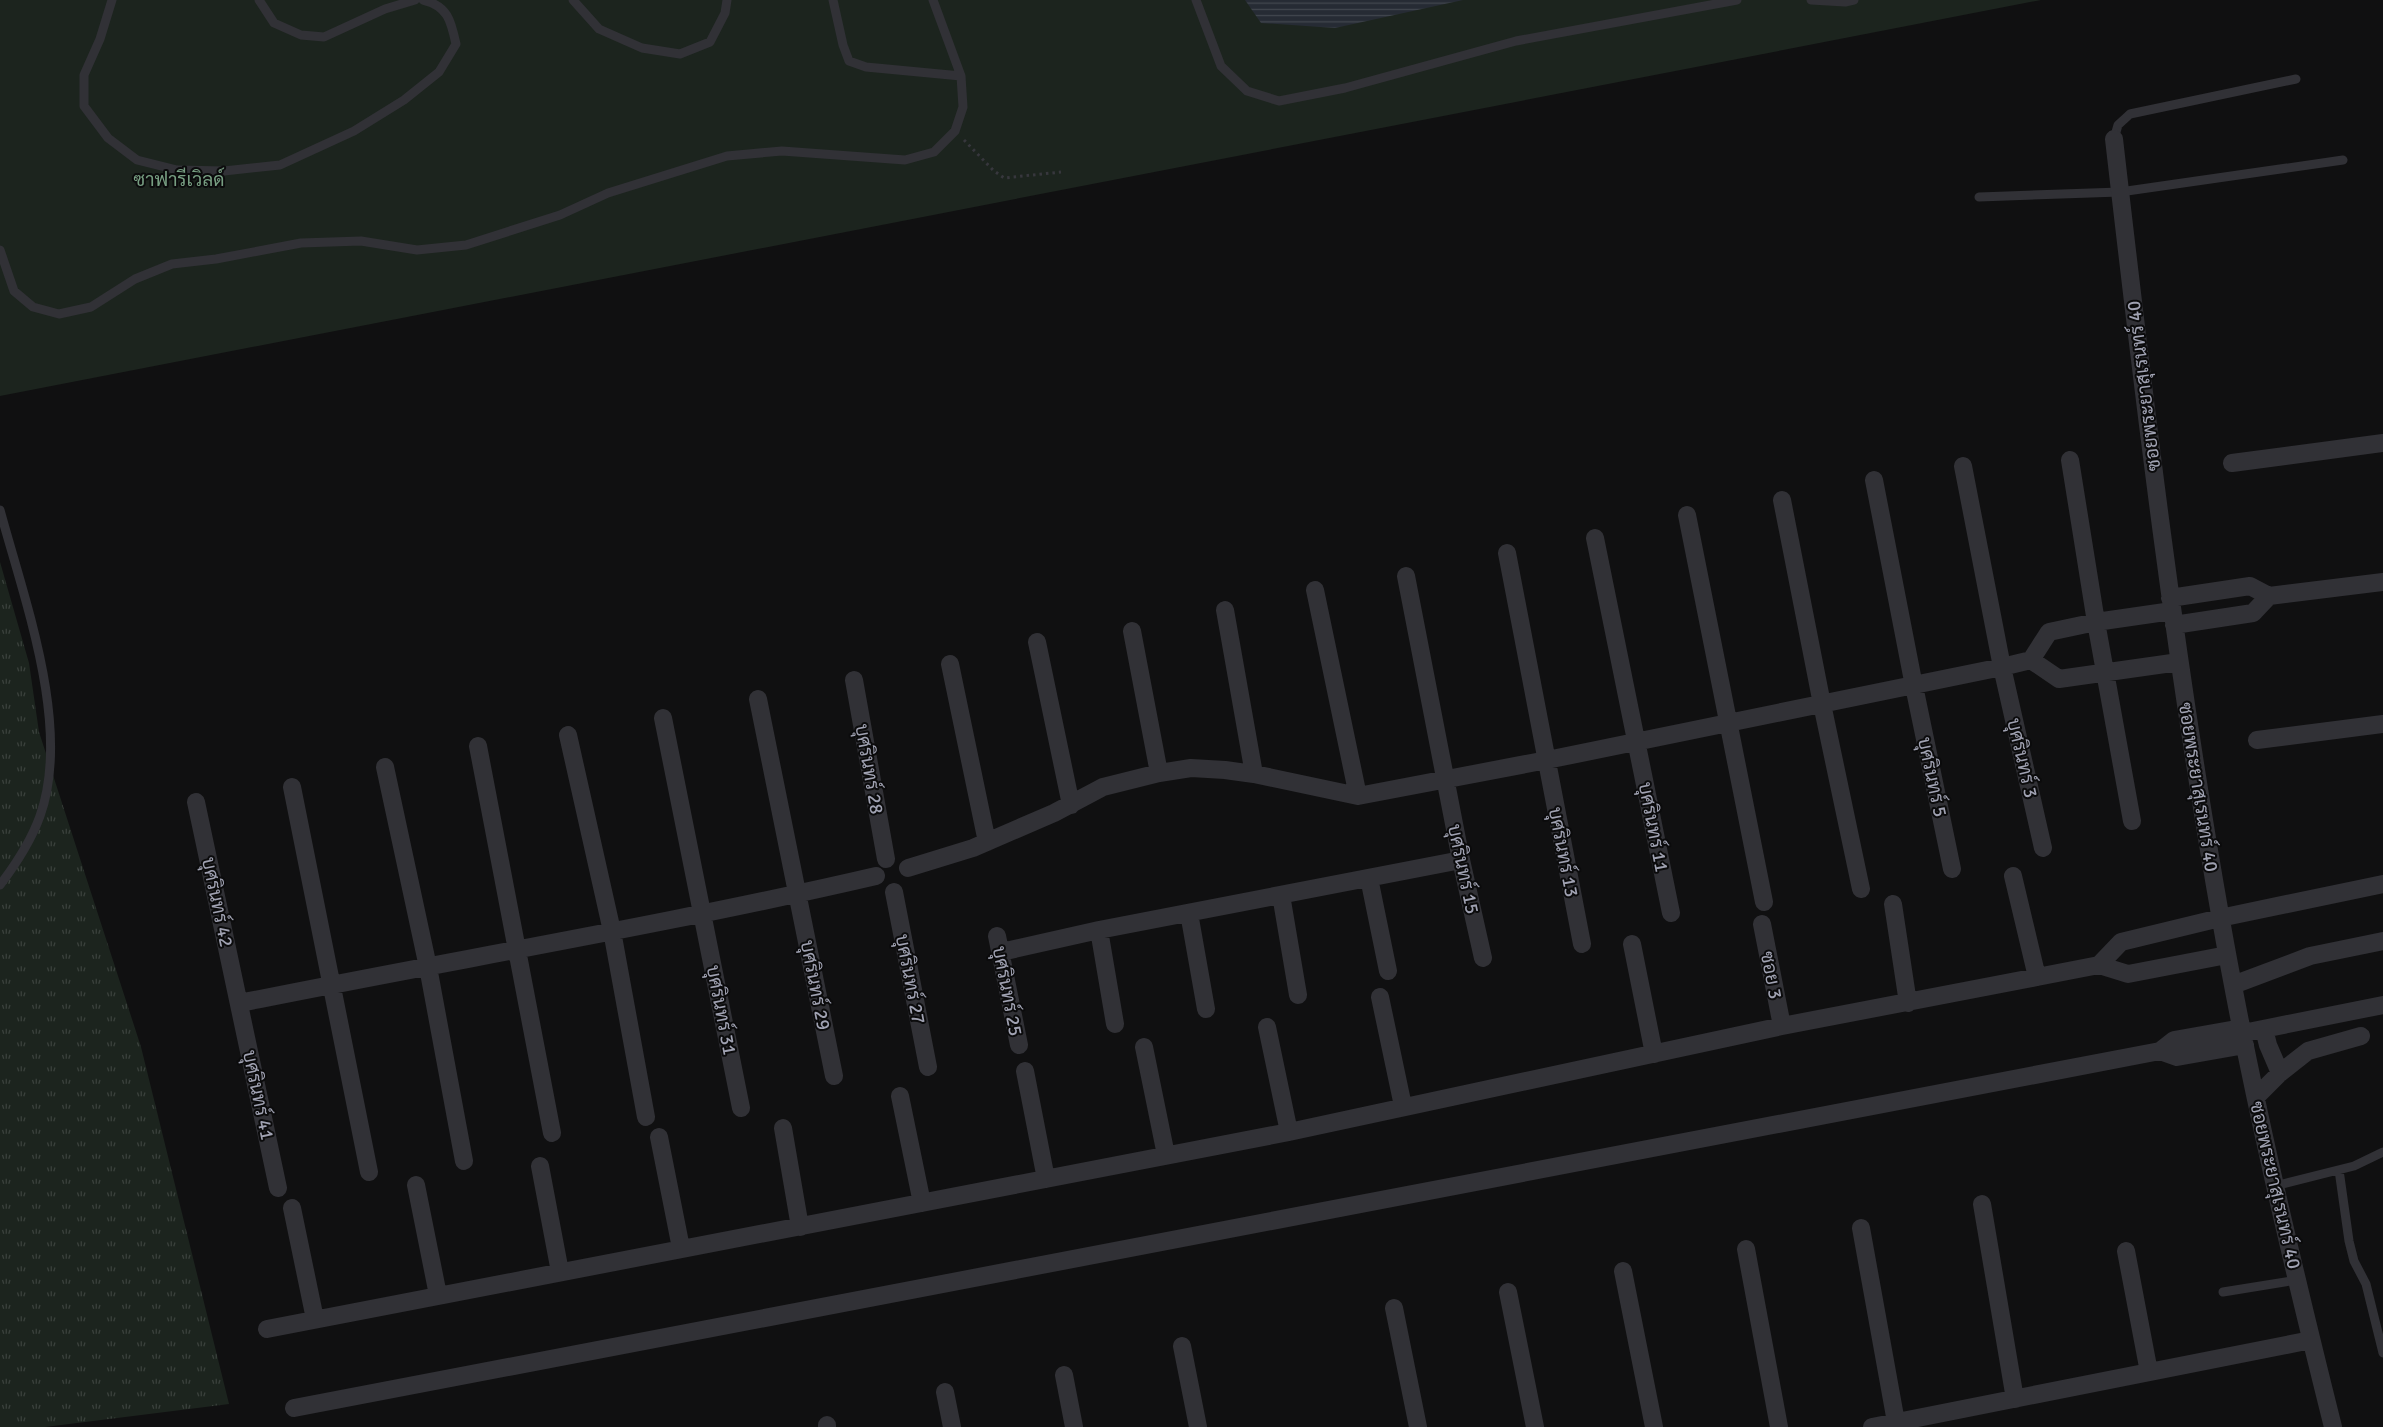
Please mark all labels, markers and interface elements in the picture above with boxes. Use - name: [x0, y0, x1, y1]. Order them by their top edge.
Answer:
- park label: ซาฟารีเวิลด์: [134, 167, 224, 192]
- street label: ซอยพระยาสุเรนทร์ 40: [2121, 299, 2166, 473]
- street label: ซอยพระยาสุเรนทร์ 40: [2173, 700, 2224, 874]
- street label: บุศรินทร์ 3: [2001, 716, 2044, 800]
- street label: บุศรินทร์ 28: [849, 722, 890, 816]
- street label: บุศรินทร์ 5: [1912, 735, 1953, 819]
- street label: บุศรินทร์ 11: [1633, 780, 1674, 874]
- street label: บุศรินทร์ 13: [1543, 805, 1584, 899]
- street label: บุศรินทร์ 15: [1442, 822, 1485, 916]
- street label: บุศรินทร์ 42: [196, 855, 239, 949]
- street label: บุศรินทร์ 27: [890, 932, 931, 1026]
- street label: บุศรินทร์ 29: [795, 938, 836, 1032]
- street label: บุศรินทร์ 25: [987, 944, 1028, 1038]
- street label: ซอย 3: [1755, 949, 1787, 1001]
- street label: บุศรินทร์ 31: [701, 963, 742, 1057]
- street label: บุศรินทร์ 41: [237, 1048, 280, 1142]
- street label: ซอยพระยาสุเรนทร์ 40: [2244, 1099, 2307, 1271]

